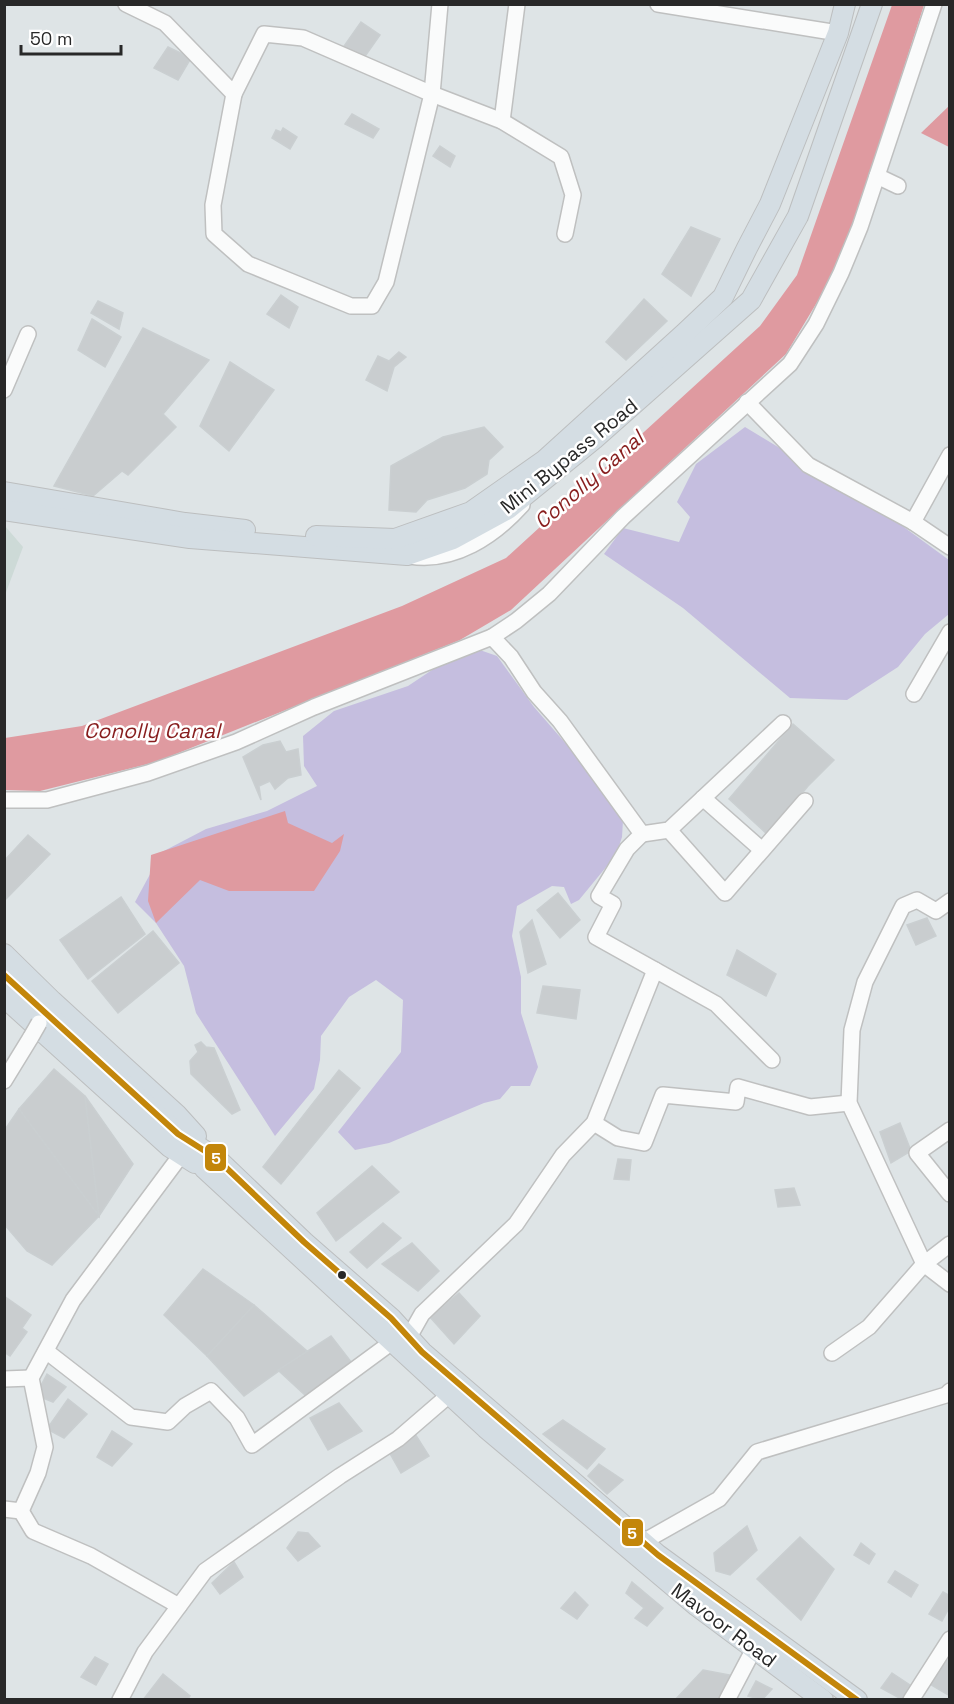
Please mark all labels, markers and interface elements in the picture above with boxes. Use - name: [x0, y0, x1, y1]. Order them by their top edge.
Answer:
- scale bar: [21, 18, 122, 56]
- text: 50 m: [30, 27, 72, 50]
- street label: Mini Bypass Road: [495, 393, 643, 519]
- water label: Conolly Canal: [528, 423, 651, 535]
- water label: Conolly Canal: [84, 717, 223, 744]
- line badge: 5: [204, 1143, 227, 1172]
- text: 5: [211, 1148, 221, 1169]
- unlabelled marker: [336, 1269, 348, 1281]
- line badge: 5: [621, 1518, 644, 1547]
- text: 5: [627, 1523, 637, 1544]
- street label: Mavoor Road: [666, 1577, 782, 1673]

